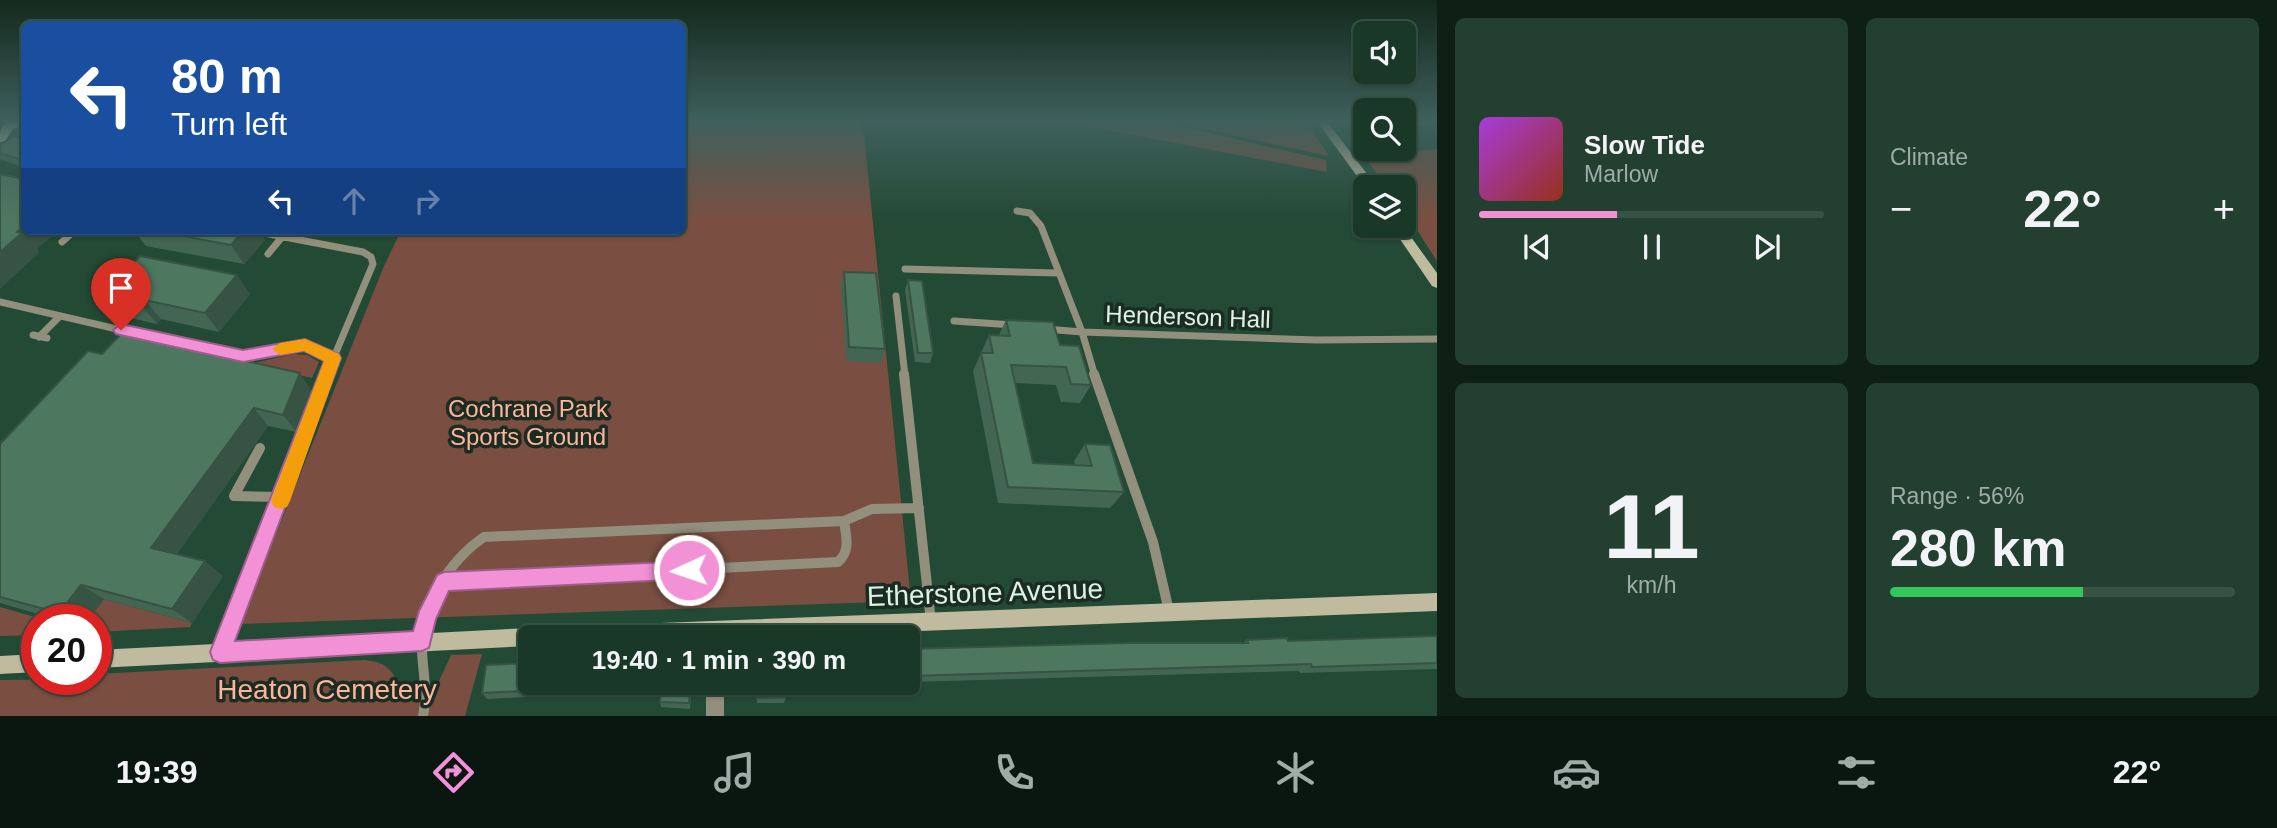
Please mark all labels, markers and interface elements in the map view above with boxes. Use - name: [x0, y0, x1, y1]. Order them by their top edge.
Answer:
- map controls: [1353, 21, 1416, 238]
- button: sound: [1353, 21, 1416, 84]
- icon: left: [56, 49, 147, 140]
- text: 80 m: [171, 49, 283, 103]
- button: search: [1353, 98, 1416, 161]
- text: Turn left: [171, 106, 287, 142]
- text: Slow Tide: [1584, 130, 1705, 160]
- text: Climate: [1890, 144, 1968, 170]
- text: Marlow: [1584, 161, 1658, 187]
- button: layers: [1353, 175, 1416, 238]
- text: 22°: [2023, 180, 2102, 238]
- icon: left: [262, 182, 300, 220]
- icon: ahead: [335, 182, 373, 220]
- icon: right: [408, 182, 446, 220]
- text: −: [1890, 188, 1912, 230]
- text: +: [2213, 188, 2235, 230]
- icon: previous: [1518, 228, 1556, 266]
- icon: pause: [1633, 228, 1671, 266]
- icon: next: [1748, 228, 1786, 266]
- pin: [91, 258, 151, 330]
- icon: arrive: [102, 269, 140, 307]
- street label: Henderson Hall: [1105, 300, 1271, 333]
- park label: Cochrane Park Sports Ground: [448, 395, 609, 450]
- text: 11: [1603, 476, 1700, 577]
- text: Range · 56%: [1890, 483, 2024, 509]
- text: 280 km: [1890, 519, 2066, 577]
- position arrow: [652, 533, 726, 607]
- text: km/h: [1627, 572, 1676, 598]
- street label: Etherstone Avenue: [866, 573, 1104, 612]
- speed limit sign: 20: [21, 604, 112, 695]
- text: 19:40 · 1 min · 390 m: [592, 645, 846, 675]
- park label: Heaton Cemetery: [217, 674, 437, 705]
- icon: directions: [429, 748, 478, 797]
- icon: music: [710, 748, 759, 797]
- icon: phone: [990, 748, 1039, 797]
- icon: climate: [1271, 748, 1320, 797]
- icon: car: [1552, 748, 1601, 797]
- icon: filters: [1832, 748, 1881, 797]
- text: 19:39: [116, 754, 198, 790]
- text: 22°: [2113, 754, 2161, 790]

